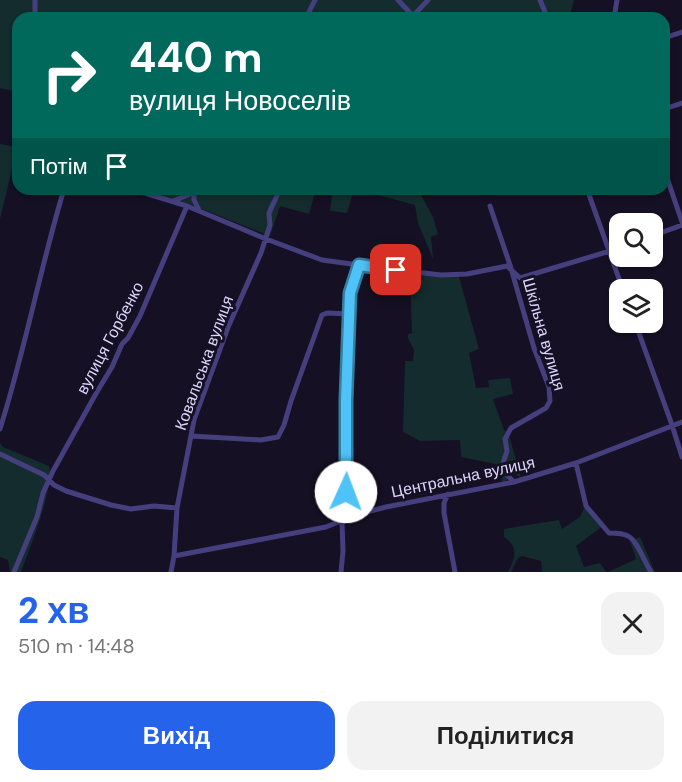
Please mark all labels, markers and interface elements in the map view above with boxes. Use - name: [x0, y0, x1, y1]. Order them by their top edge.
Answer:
- text: 440 m: [129, 30, 263, 85]
- icon: right: [30, 36, 108, 114]
- text: вулиця Новоселів: [129, 83, 351, 118]
- icon: arrive: [100, 150, 133, 183]
- text: Потім: [30, 152, 88, 181]
- map controls: [609, 213, 663, 333]
- button: search: [609, 213, 663, 267]
- pin: [370, 244, 421, 295]
- icon: arrive: [379, 253, 412, 286]
- street label: Шкільна вулиця: [518, 275, 570, 393]
- street label: вулиця Горбенко: [72, 278, 149, 398]
- button: layers: [609, 279, 663, 333]
- street label: Ковальська вулиця: [170, 293, 238, 433]
- street label: Центральна вулиця: [389, 452, 537, 502]
- position arrow: [314, 460, 378, 524]
- text: 2 хв: [18, 587, 89, 634]
- button: close: [601, 592, 664, 655]
- text: 510 m · 14:48: [18, 633, 135, 659]
- button: Вихід: [18, 701, 335, 770]
- button: Поділитися: [347, 701, 664, 770]

